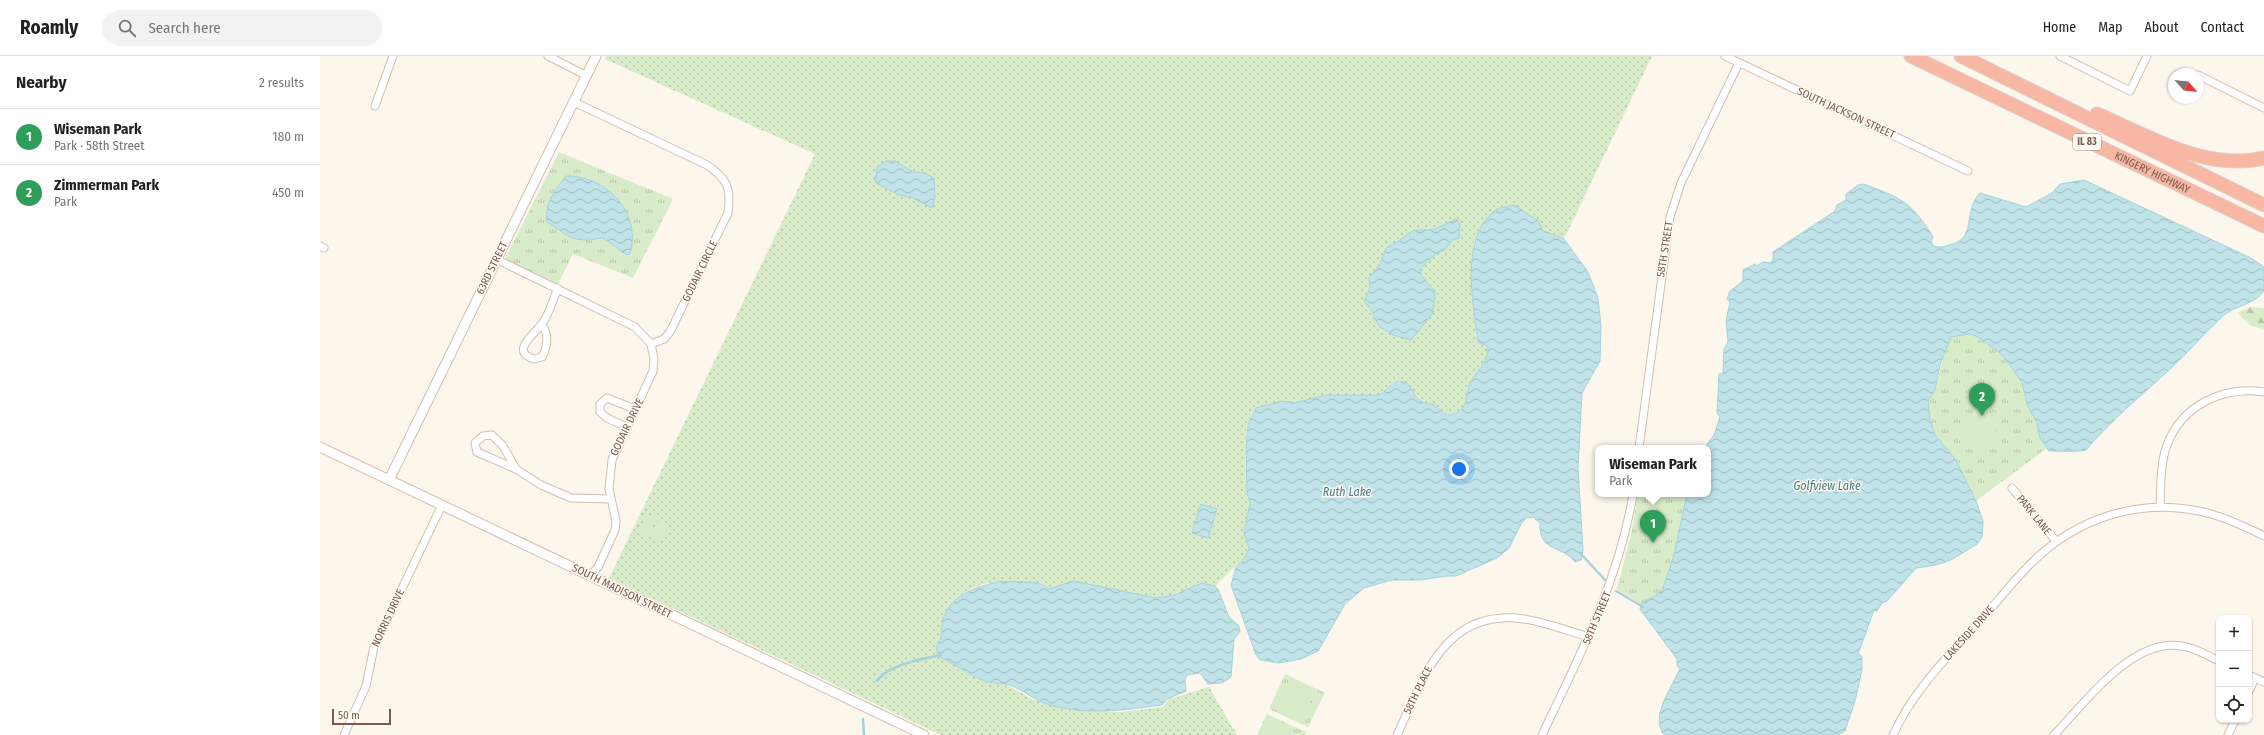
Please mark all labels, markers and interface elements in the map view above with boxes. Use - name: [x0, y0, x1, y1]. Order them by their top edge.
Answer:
- search box: [102, 10, 382, 46]
- text: Roamly: [20, 16, 78, 39]
- icon: search: [116, 17, 138, 39]
- text: Search here: [148, 19, 221, 37]
- text: Home: [2043, 19, 2076, 36]
- text: Map: [2098, 19, 2122, 36]
- text: About: [2144, 19, 2179, 36]
- text: Contact: [2201, 19, 2244, 36]
- north arrow: [2168, 68, 2204, 104]
- text: Nearby: [16, 72, 67, 93]
- text: 2 results: [259, 75, 304, 90]
- street label: SOUTH JACKSON STREET: [1795, 85, 1898, 142]
- text: Wiseman Park: [54, 120, 142, 138]
- text: 1: [26, 129, 32, 144]
- text: 180 m: [273, 129, 304, 144]
- road number: IL 83: [2073, 134, 2101, 150]
- text: Park · 58th Street: [54, 138, 145, 153]
- street label: KINGERY HIGHWAY: [2113, 149, 2193, 196]
- text: Zimmerman Park: [54, 176, 159, 194]
- text: 2: [26, 185, 32, 200]
- text: 450 m: [272, 185, 304, 200]
- text: Park: [54, 194, 77, 209]
- street label: 58TH STREET: [1654, 219, 1676, 278]
- street label: GODAIR CIRCLE: [680, 238, 720, 304]
- street label: 63RD STREET: [474, 239, 511, 296]
- pin: 2: [1969, 383, 1995, 416]
- street label: GODAIR DRIVE: [607, 396, 647, 458]
- popup: [1595, 445, 1711, 497]
- text: Wiseman Park: [1609, 455, 1697, 473]
- your location: [1449, 459, 1469, 479]
- text: Park: [1609, 473, 1632, 488]
- water label: Golfview Lake: [1793, 479, 1861, 493]
- water label: Ruth Lake: [1323, 485, 1372, 499]
- street label: PARK LANE: [2014, 492, 2054, 538]
- pin: 1: [1640, 510, 1666, 543]
- street label: SOUTH MADISON STREET: [570, 561, 675, 621]
- street label: NORRIS DRIVE: [369, 587, 407, 649]
- street label: 58TH STREET: [1580, 589, 1614, 646]
- street label: LAKESIDE DRIVE: [1941, 603, 1997, 663]
- map controls: [2216, 615, 2252, 723]
- button: +: [2216, 615, 2252, 651]
- button: −: [2216, 651, 2252, 687]
- street label: 58TH PLACE: [1401, 664, 1435, 716]
- button: locate: [2216, 687, 2252, 723]
- scale bar: [332, 707, 391, 726]
- text: 50 m: [338, 709, 360, 722]

